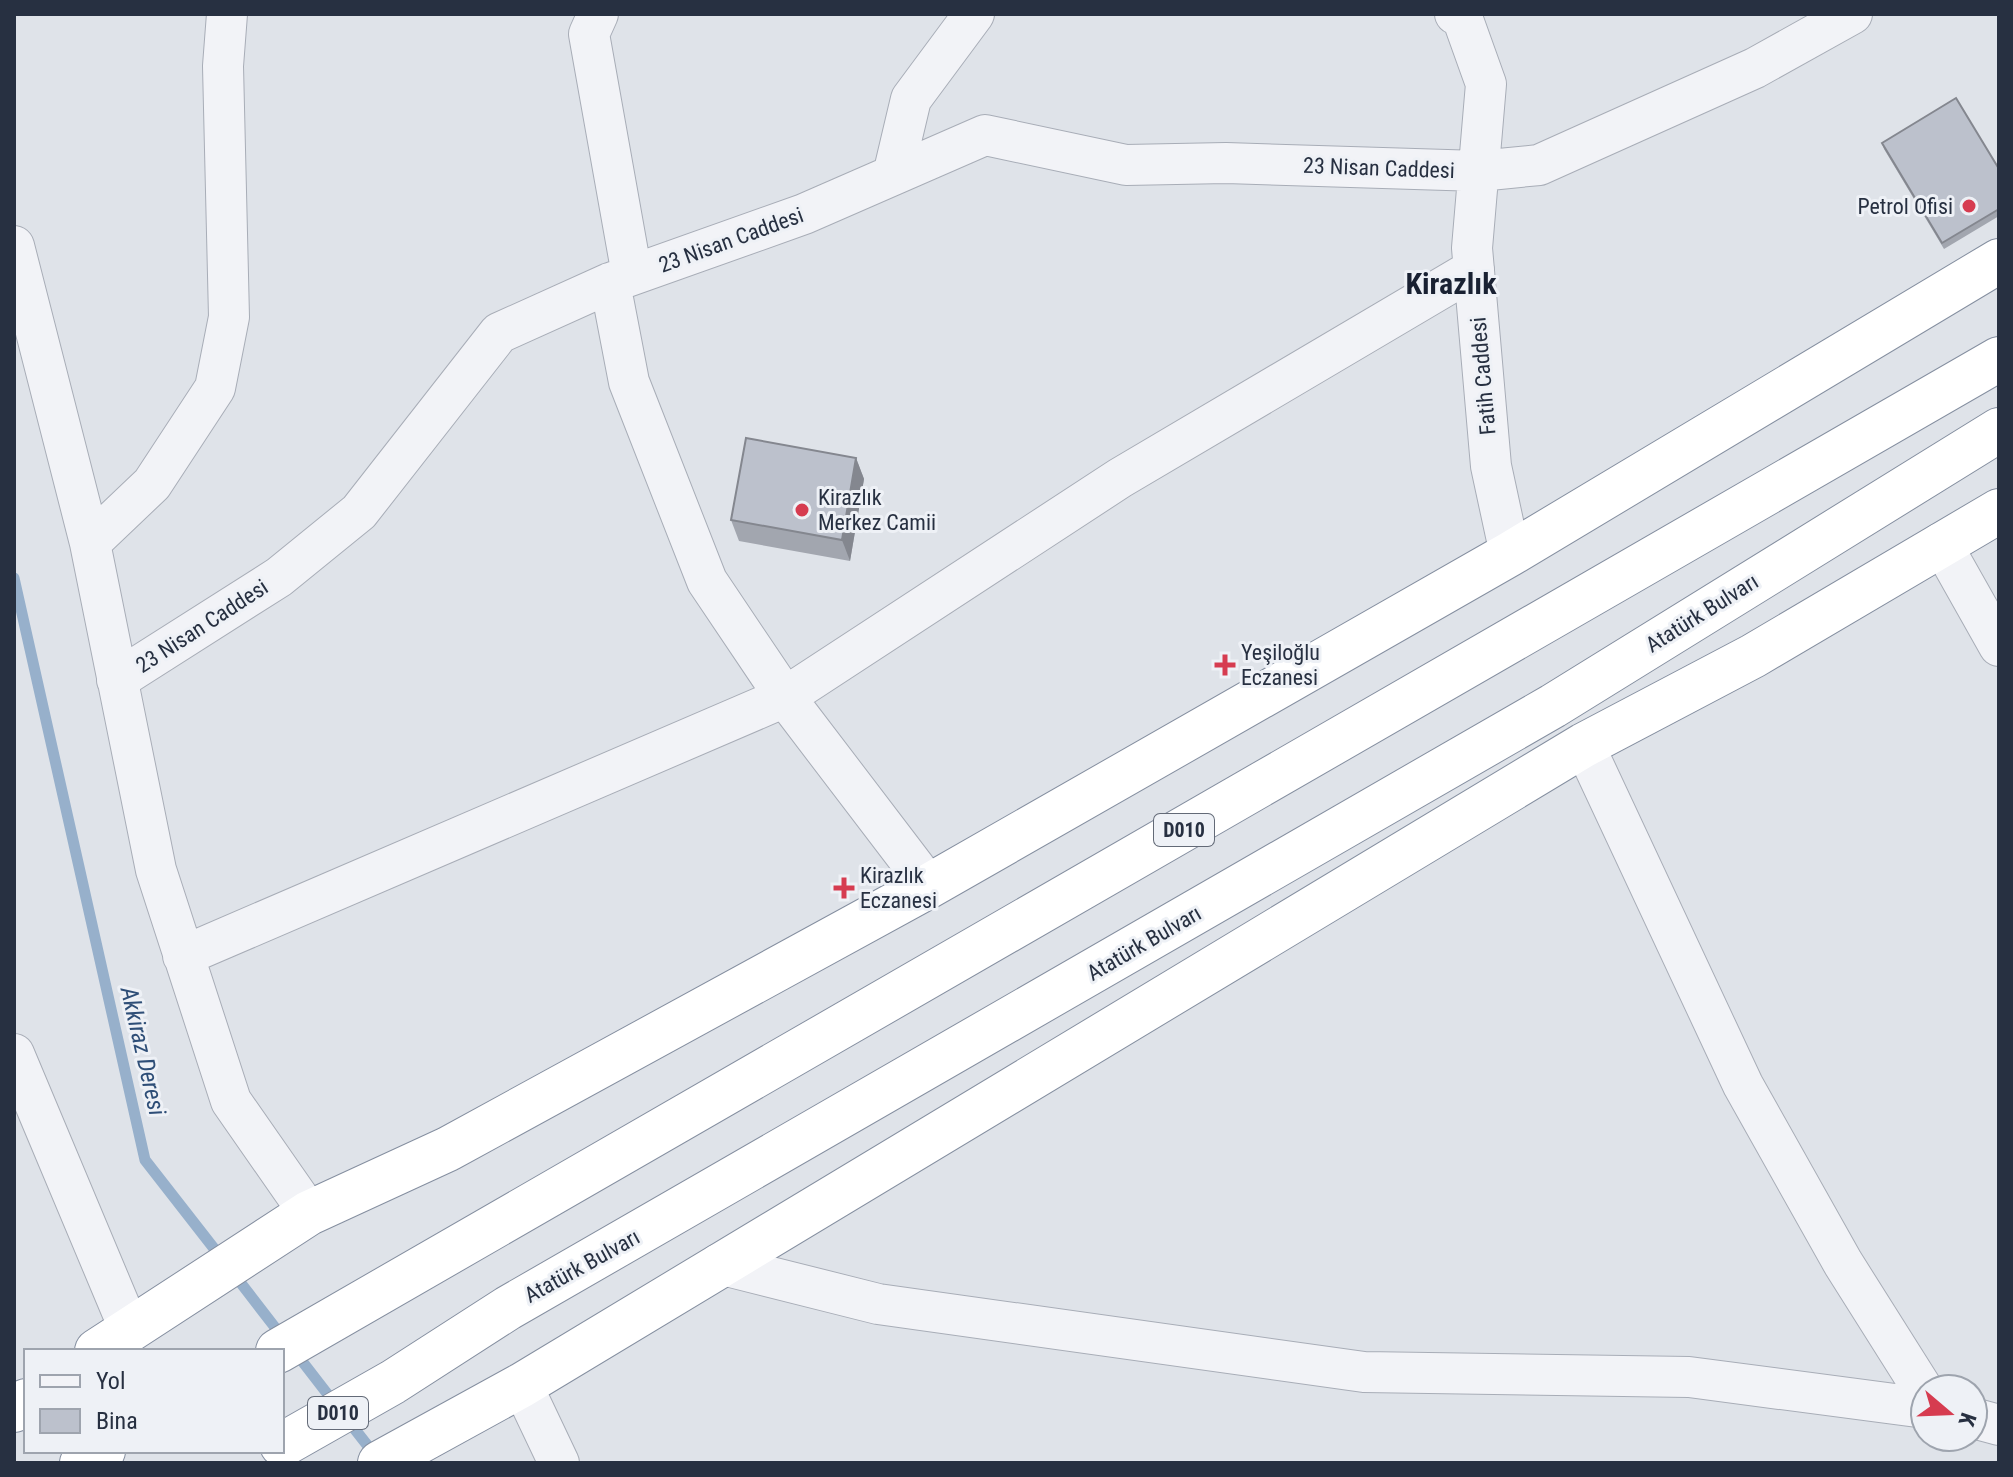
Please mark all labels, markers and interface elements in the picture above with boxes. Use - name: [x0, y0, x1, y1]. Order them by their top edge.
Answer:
- street label: 23 Nisan Caddesi: [1303, 153, 1455, 183]
- place label: Petrol Ofisi: [1857, 194, 1953, 219]
- marker: Petrol Ofisi: [1960, 197, 1978, 215]
- street label: 23 Nisan Caddesi: [655, 202, 807, 278]
- district label: Kirazlık: [1405, 266, 1497, 301]
- street label: Fatih Caddesi: [1465, 316, 1501, 436]
- place label: Kirazlık Merkez Camii: [818, 485, 936, 535]
- marker: Kirazlık Merkez Camii: [793, 501, 811, 519]
- street label: Atatürk Bulvarı: [1641, 569, 1763, 657]
- street label: 23 Nisan Caddesi: [131, 574, 273, 678]
- place label: Yeşiloğlu Eczanesi: [1241, 640, 1320, 690]
- marker: Yeşiloğlu Eczanesi: [1216, 656, 1234, 674]
- road number: D010: [1154, 814, 1214, 846]
- place label: Kirazlık Eczanesi: [860, 863, 937, 913]
- marker: Kirazlık Eczanesi: [835, 879, 853, 897]
- street label: Atatürk Bulvarı: [1082, 900, 1206, 986]
- water label: Akkiraz Deresi: [114, 983, 172, 1119]
- street label: Atatürk Bulvarı: [520, 1224, 644, 1308]
- legend: [24, 1349, 284, 1453]
- text: Yol: [96, 1367, 125, 1395]
- north arrow: [1909, 1373, 1989, 1453]
- road number: D010: [308, 1397, 368, 1429]
- text: Bina: [96, 1407, 138, 1435]
- text: K: [1953, 1410, 1981, 1430]

